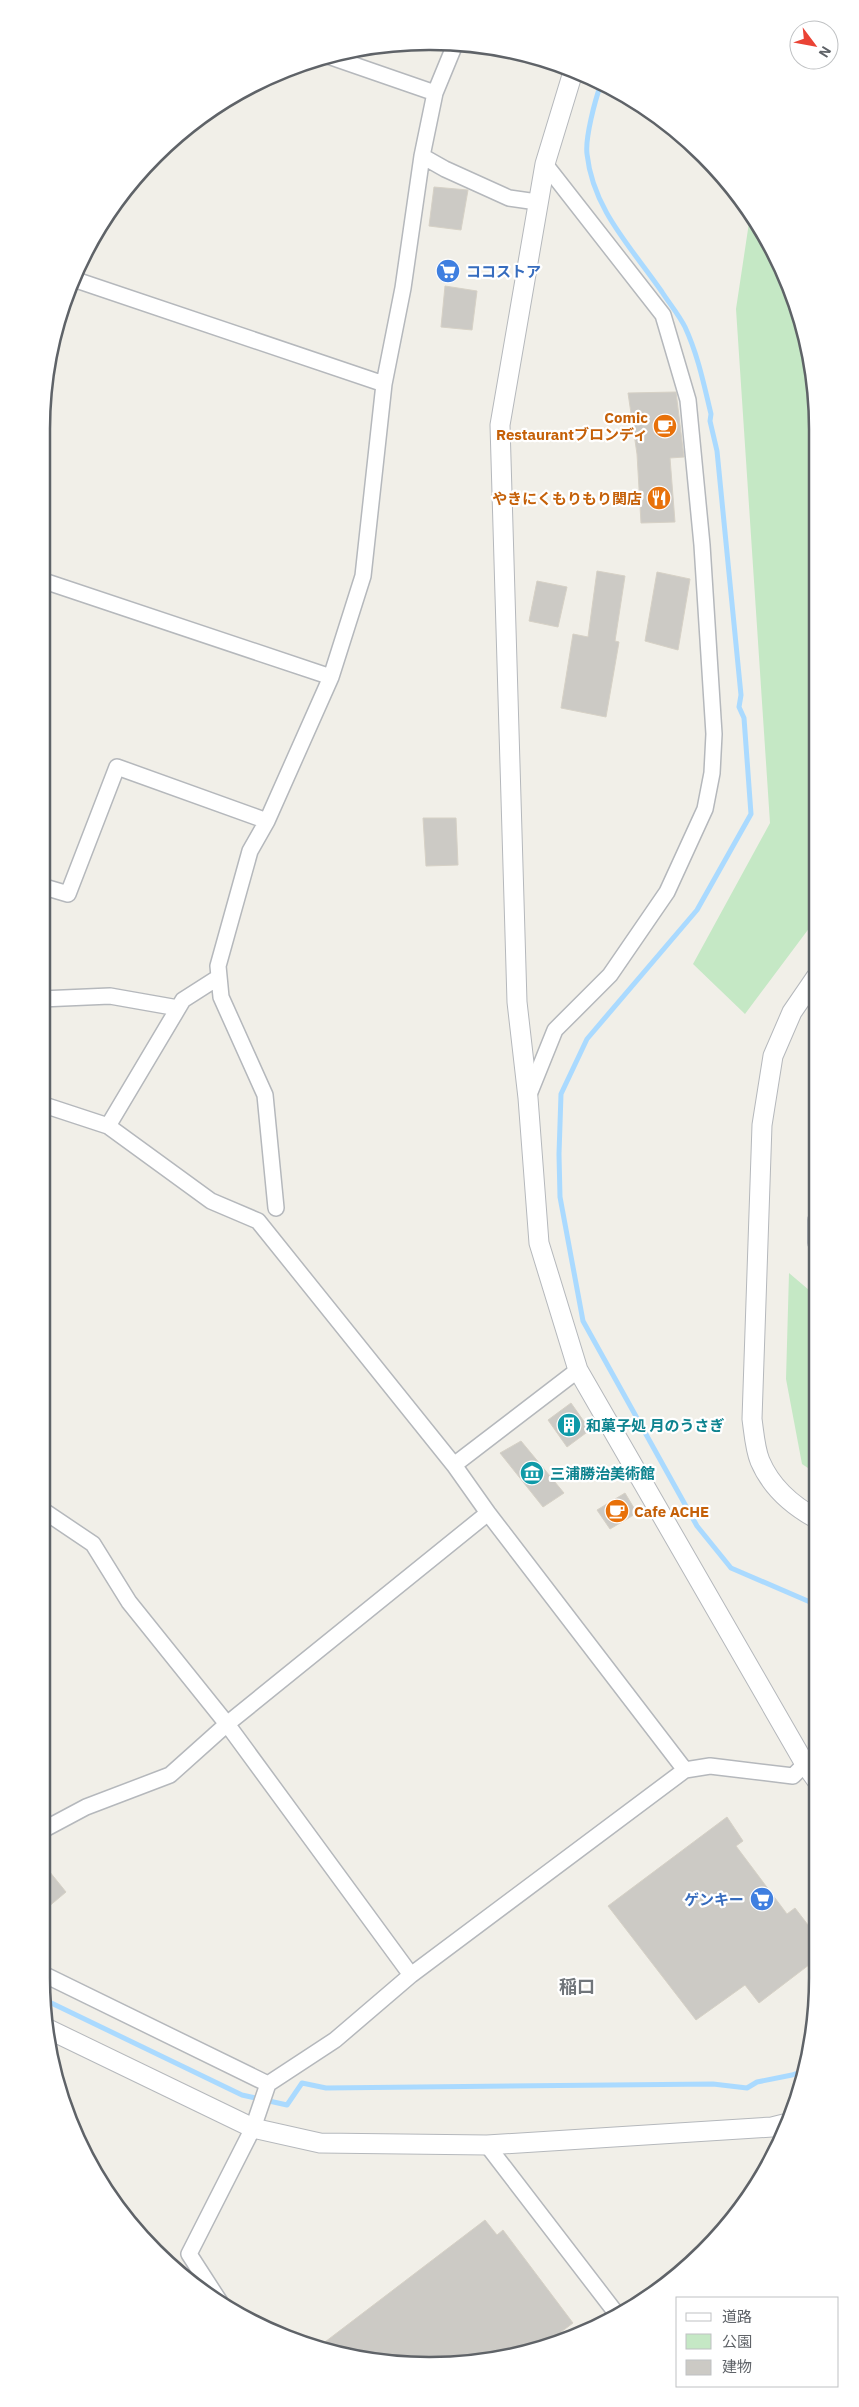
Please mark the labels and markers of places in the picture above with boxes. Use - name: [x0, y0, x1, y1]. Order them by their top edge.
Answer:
- supermarket icon: ココストア: [435, 258, 461, 284]
- place label: ココストア: [466, 262, 541, 281]
- place label: Comic Restaurantブロンディ: [496, 408, 648, 444]
- cafe icon: Comic Restaurantブロンディ: [652, 413, 678, 439]
- restaurant icon: やきにくもりもり関店: [646, 485, 672, 511]
- place label: やきにくもりもり関店: [492, 489, 642, 508]
- building icon: 和菓子処 月のうさぎ: [556, 1412, 582, 1438]
- place label: 和菓子処 月のうさぎ: [586, 1416, 725, 1435]
- museum icon: 三浦勝治美術館: [519, 1460, 545, 1486]
- place label: 三浦勝治美術館: [550, 1464, 655, 1483]
- cafe icon: Cafe ACHE: [604, 1498, 630, 1524]
- place label: Cafe ACHE: [634, 1502, 709, 1521]
- supermarket icon: ゲンキー: [749, 1886, 775, 1912]
- place label: ゲンキー: [684, 1890, 744, 1909]

